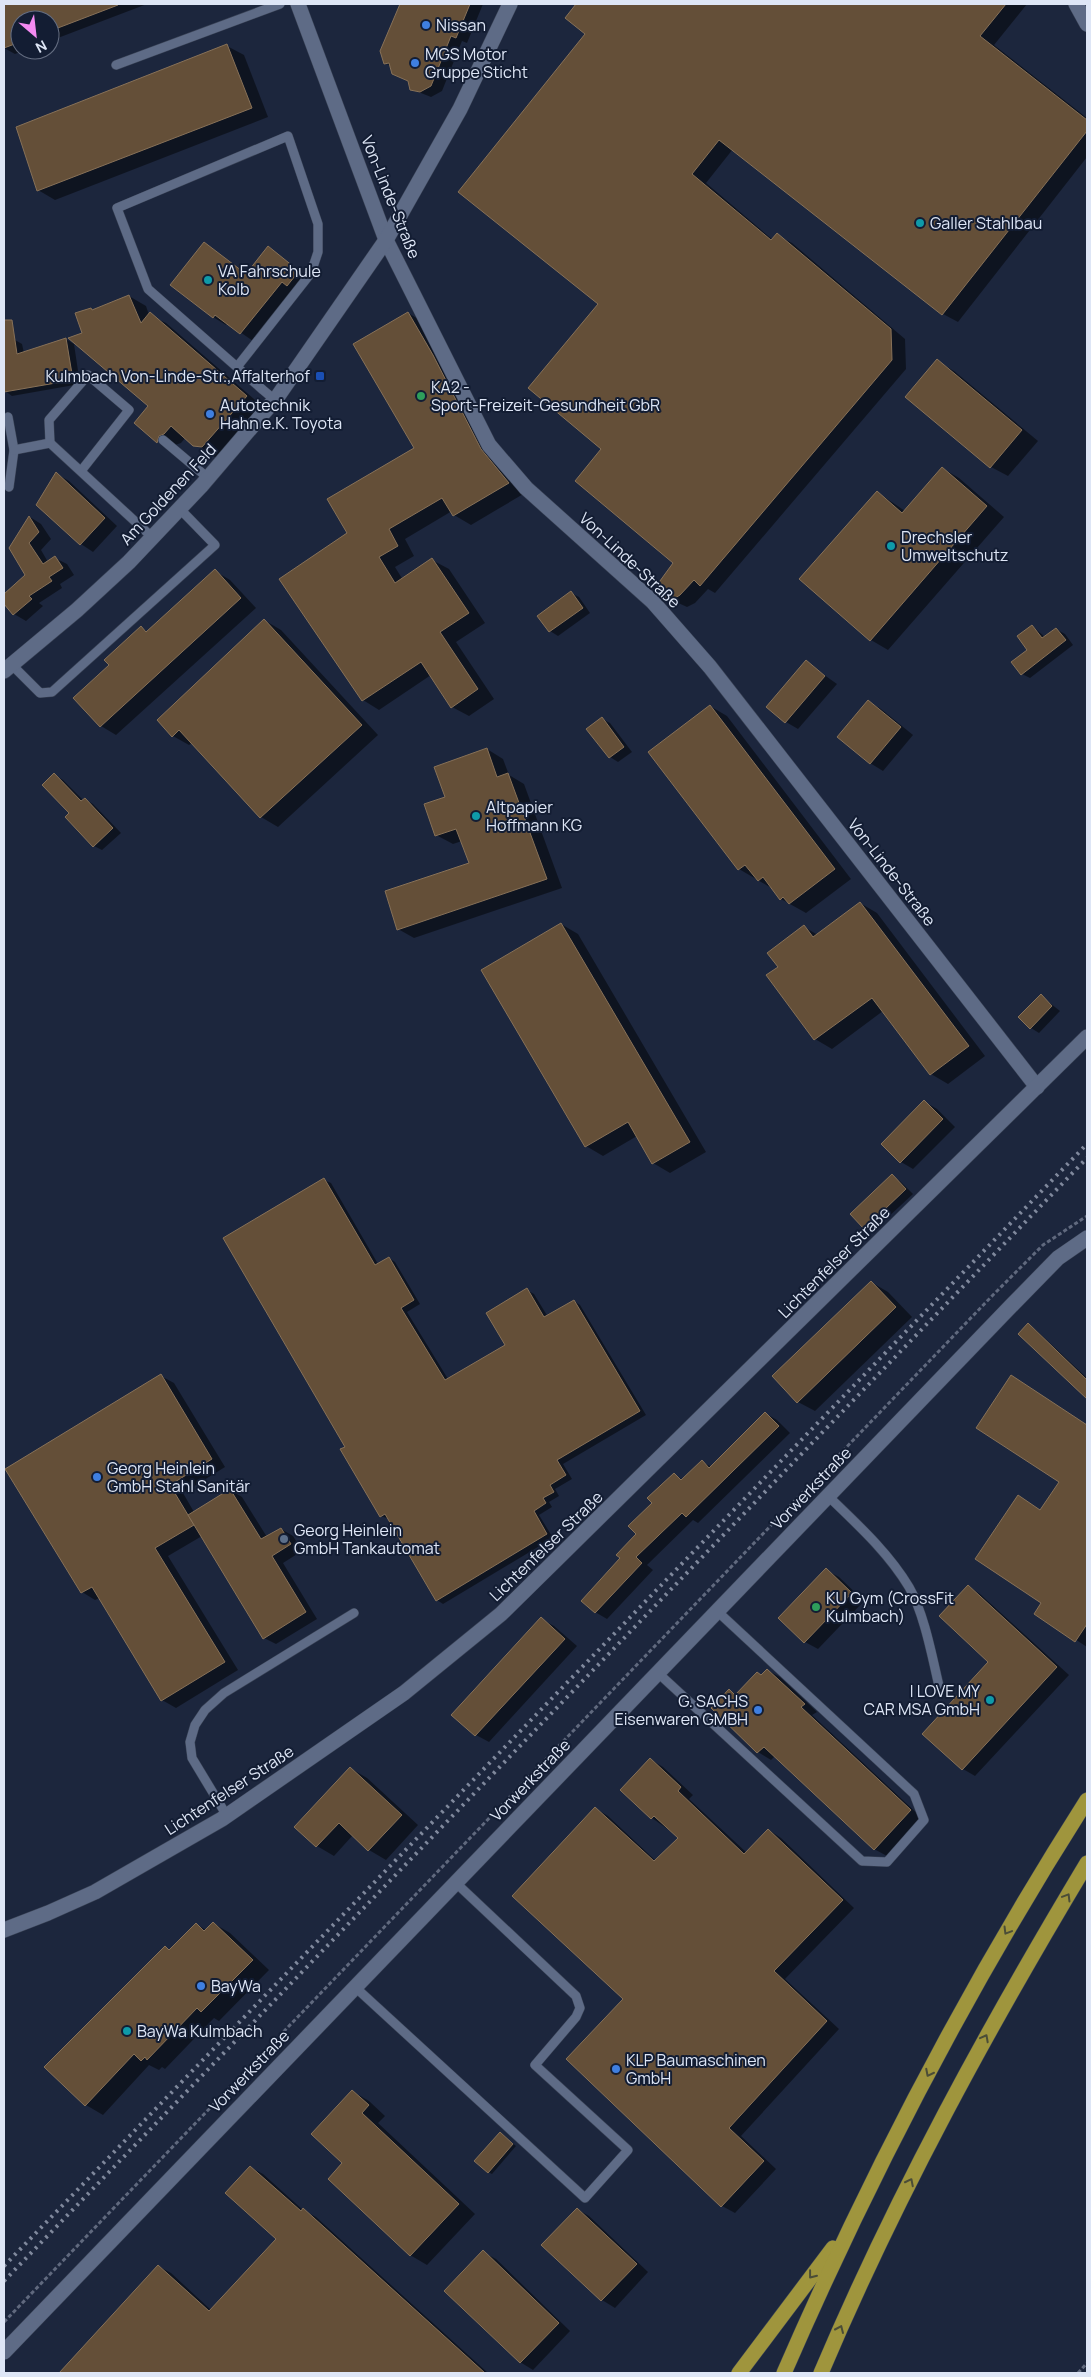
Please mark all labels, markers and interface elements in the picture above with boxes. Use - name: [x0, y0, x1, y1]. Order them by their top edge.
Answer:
- north arrow: [10, 10, 60, 60]
- place label: Nissan: [436, 14, 486, 36]
- marker: Nissan: [420, 19, 432, 31]
- text: N: [32, 36, 50, 58]
- place label: MGS Motor Gruppe Sticht: [425, 43, 528, 83]
- marker: MGS Motor Gruppe Sticht: [409, 57, 421, 69]
- street label: Von-Linde-Straße: [356, 132, 426, 262]
- place label: Galler Stahlbau: [930, 212, 1042, 234]
- marker: Galler Stahlbau: [914, 217, 926, 229]
- place label: VA Fahrschule Kolb: [218, 260, 321, 300]
- marker: VA Fahrschule Kolb: [202, 274, 214, 286]
- place label: Kulmbach Von-Linde-Str.,Affalterhof: [45, 365, 310, 387]
- marker: Kulmbach Von-Linde-Str.,Affalterhof: [314, 370, 326, 382]
- place label: KA2 - Sport-Freizeit-Gesundheit GbR: [431, 376, 660, 416]
- marker: KA2 - Sport-Freizeit-Gesundheit GbR: [415, 390, 427, 402]
- place label: Autotechnik Hahn e.K. Toyota: [220, 394, 342, 434]
- marker: Autotechnik Hahn e.K. Toyota: [204, 408, 216, 420]
- street label: Am Goldenen Feld: [115, 438, 221, 550]
- street label: Von-Linde-Straße: [575, 507, 685, 613]
- place label: Drechsler Umweltschutz: [901, 526, 1008, 566]
- marker: Drechsler Umweltschutz: [885, 540, 897, 552]
- place label: Altpapier Hoffmann KG: [486, 796, 582, 836]
- marker: Altpapier Hoffmann KG: [470, 810, 482, 822]
- street label: Von-Linde-Straße: [843, 814, 941, 930]
- street label: Lichtenfelser Straße: [773, 1201, 895, 1323]
- street label: Vorwerkstraße: [766, 1442, 856, 1534]
- place label: Georg Heinlein GmbH Stahl Sanitär: [107, 1457, 250, 1497]
- marker: Georg Heinlein GmbH Stahl Sanitär: [91, 1471, 103, 1483]
- street label: Lichtenfelser Straße: [485, 1486, 607, 1606]
- place label: Georg Heinlein GmbH Tankautomat: [294, 1519, 440, 1559]
- marker: Georg Heinlein GmbH Tankautomat: [278, 1533, 290, 1545]
- place label: KU Gym (CrossFit Kulmbach): [826, 1587, 954, 1627]
- marker: KU Gym (CrossFit Kulmbach): [810, 1601, 822, 1613]
- place label: I LOVE MY CAR MSA GmbH: [864, 1680, 980, 1720]
- place label: G. SACHS Eisenwaren GMBH: [615, 1690, 748, 1730]
- marker: I LOVE MY CAR MSA GmbH: [984, 1694, 996, 1706]
- marker: G. SACHS Eisenwaren GMBH: [752, 1704, 764, 1716]
- street label: Vorwerkstraße: [485, 1734, 575, 1826]
- street label: Lichtenfelser Straße: [160, 1740, 298, 1840]
- one-way arrow: [1060, 1894, 1070, 1903]
- one-way arrow: [1004, 1926, 1014, 1935]
- place label: BayWa: [211, 1975, 261, 1997]
- marker: BayWa: [195, 1980, 207, 1992]
- place label: BayWa Kulmbach: [137, 2020, 262, 2042]
- marker: BayWa Kulmbach: [121, 2025, 133, 2037]
- street label: Vorwerkstraße: [204, 2025, 294, 2117]
- one-way arrow: [979, 2034, 989, 2043]
- place label: KLP Baumaschinen GmbH: [626, 2049, 766, 2089]
- marker: KLP Baumaschinen GmbH: [610, 2063, 622, 2075]
- one-way arrow: [925, 2068, 935, 2077]
- one-way arrow: [904, 2178, 914, 2187]
- one-way arrow: [809, 2270, 818, 2279]
- one-way arrow: [834, 2325, 845, 2334]

